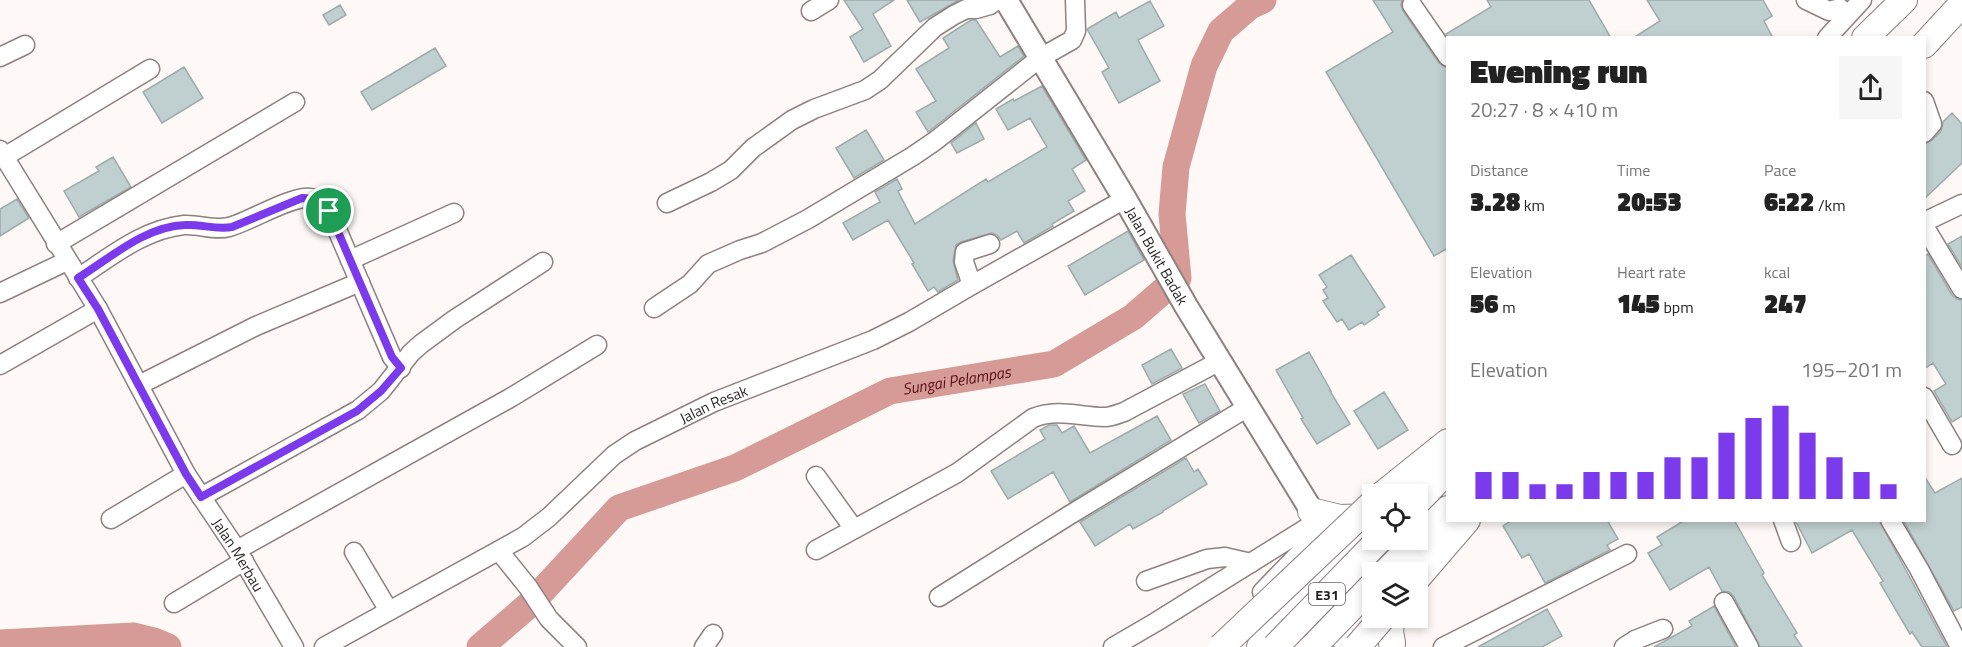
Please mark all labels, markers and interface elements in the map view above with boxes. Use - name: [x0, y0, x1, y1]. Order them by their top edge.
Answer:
- text: Evening run: [1470, 46, 1647, 96]
- button: share: [1839, 56, 1902, 119]
- text: 20:27 · 8 × 410 m: [1470, 94, 1618, 125]
- text: Distance: [1470, 158, 1528, 182]
- text: Time: [1617, 158, 1650, 182]
- text: Pace: [1764, 158, 1796, 182]
- text: 3.28: [1470, 182, 1520, 221]
- text: 20:53: [1617, 182, 1682, 221]
- text: 6:22: [1764, 182, 1814, 221]
- pin: [303, 185, 354, 236]
- text: km: [1520, 193, 1545, 217]
- text: /km: [1814, 193, 1846, 217]
- icon: arrive: [312, 194, 345, 227]
- street label: Jalan Bukit Badak: [1120, 202, 1194, 309]
- text: Elevation: [1470, 260, 1532, 284]
- text: Heart rate: [1617, 260, 1686, 284]
- text: kcal: [1764, 260, 1790, 284]
- text: 56: [1470, 284, 1499, 323]
- text: 145: [1617, 284, 1660, 323]
- text: 247: [1764, 284, 1807, 323]
- text: m: [1499, 295, 1516, 319]
- text: bpm: [1660, 295, 1694, 319]
- text: Elevation: [1470, 354, 1548, 385]
- text: 195–201 m: [1801, 354, 1902, 385]
- water label: Sungai Pelampas: [901, 359, 1013, 401]
- street label: Jalan Resak: [675, 379, 751, 429]
- map controls: [1362, 484, 1428, 628]
- button: locate: [1362, 484, 1428, 550]
- street label: Jalan Merbau: [207, 513, 270, 596]
- button: layers: [1362, 562, 1428, 628]
- road number: E31: [1309, 583, 1345, 605]

